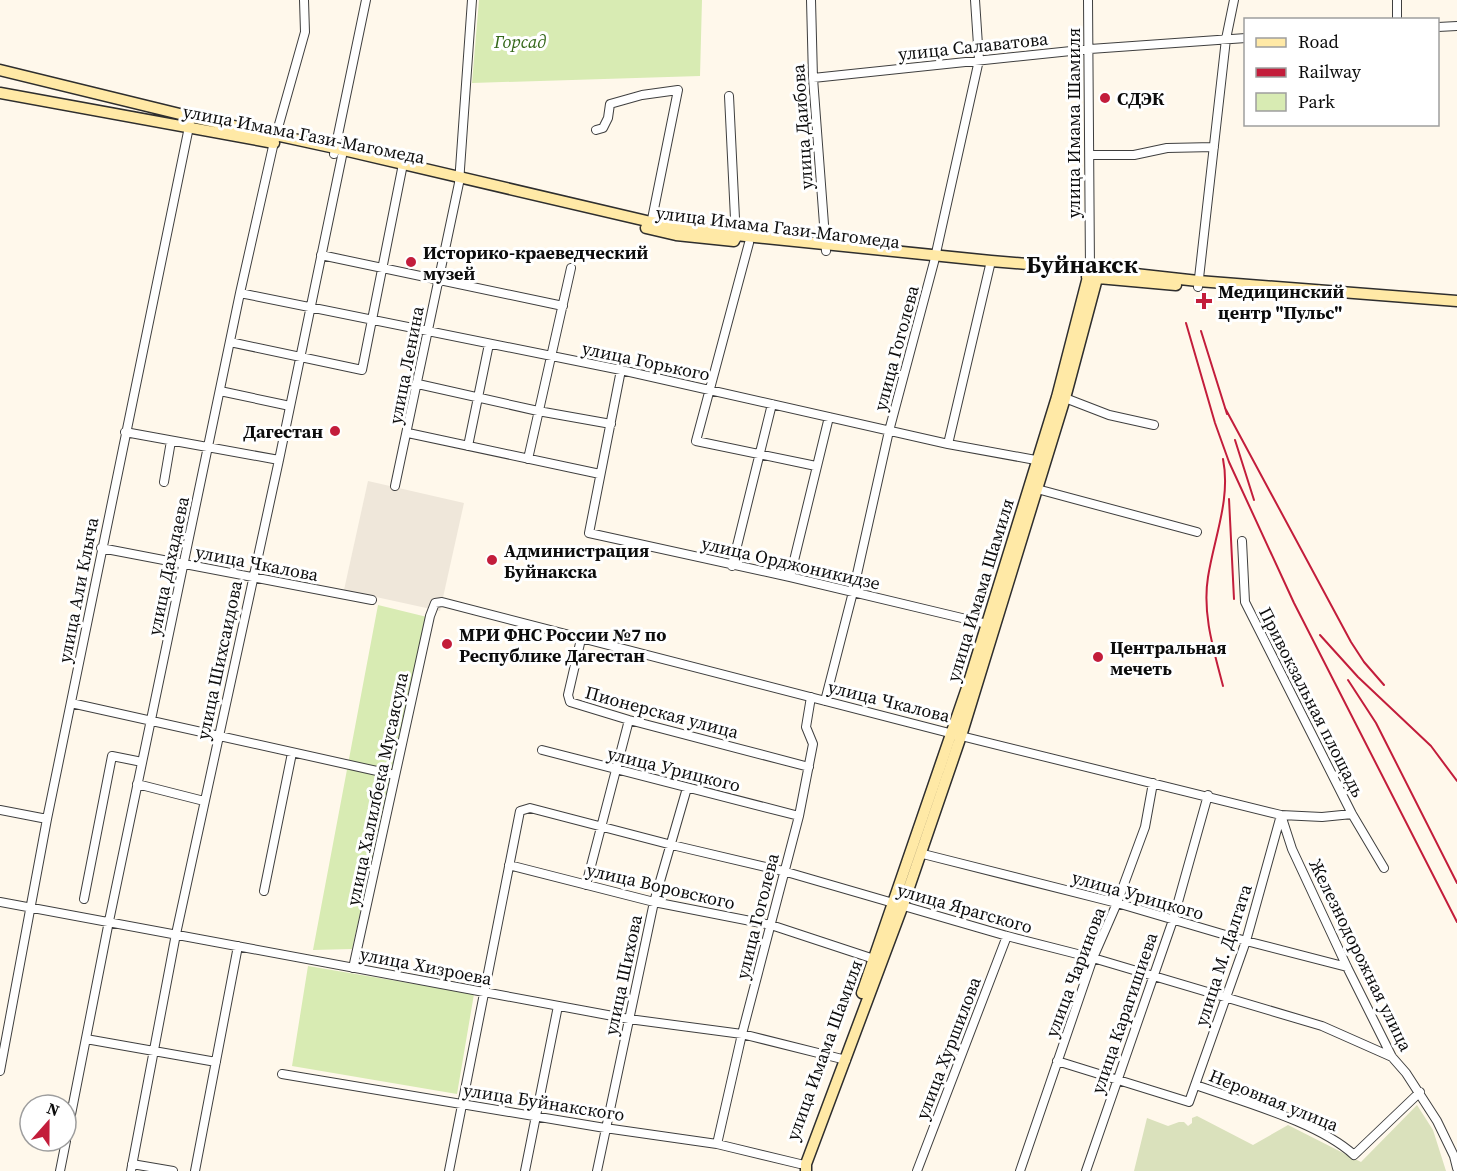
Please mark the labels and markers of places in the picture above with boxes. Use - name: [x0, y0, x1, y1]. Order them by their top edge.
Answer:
- place label: СДЭК: [1117, 86, 1165, 111]
- marker: СДЭК: [1098, 91, 1112, 105]
- place label: Историко-краеведческий музей: [423, 240, 648, 286]
- marker: Историко-краеведческий музей: [404, 255, 418, 269]
- place label: Медицинский центр "Пульс": [1218, 279, 1344, 325]
- marker: Медицинский центр "Пульс": [1195, 292, 1213, 310]
- place label: Дагестан: [243, 419, 323, 444]
- marker: Дагестан: [328, 424, 342, 438]
- place label: Администрация Буйнакска: [504, 538, 649, 584]
- marker: Администрация Буйнакска: [485, 553, 499, 567]
- place label: МРИ ФНС России №7 по Республике Дагестан: [459, 622, 666, 668]
- place label: Центральная мечеть: [1110, 635, 1227, 681]
- marker: МРИ ФНС России №7 по Республике Дагестан: [440, 637, 454, 651]
- marker: Центральная мечеть: [1091, 650, 1105, 664]

